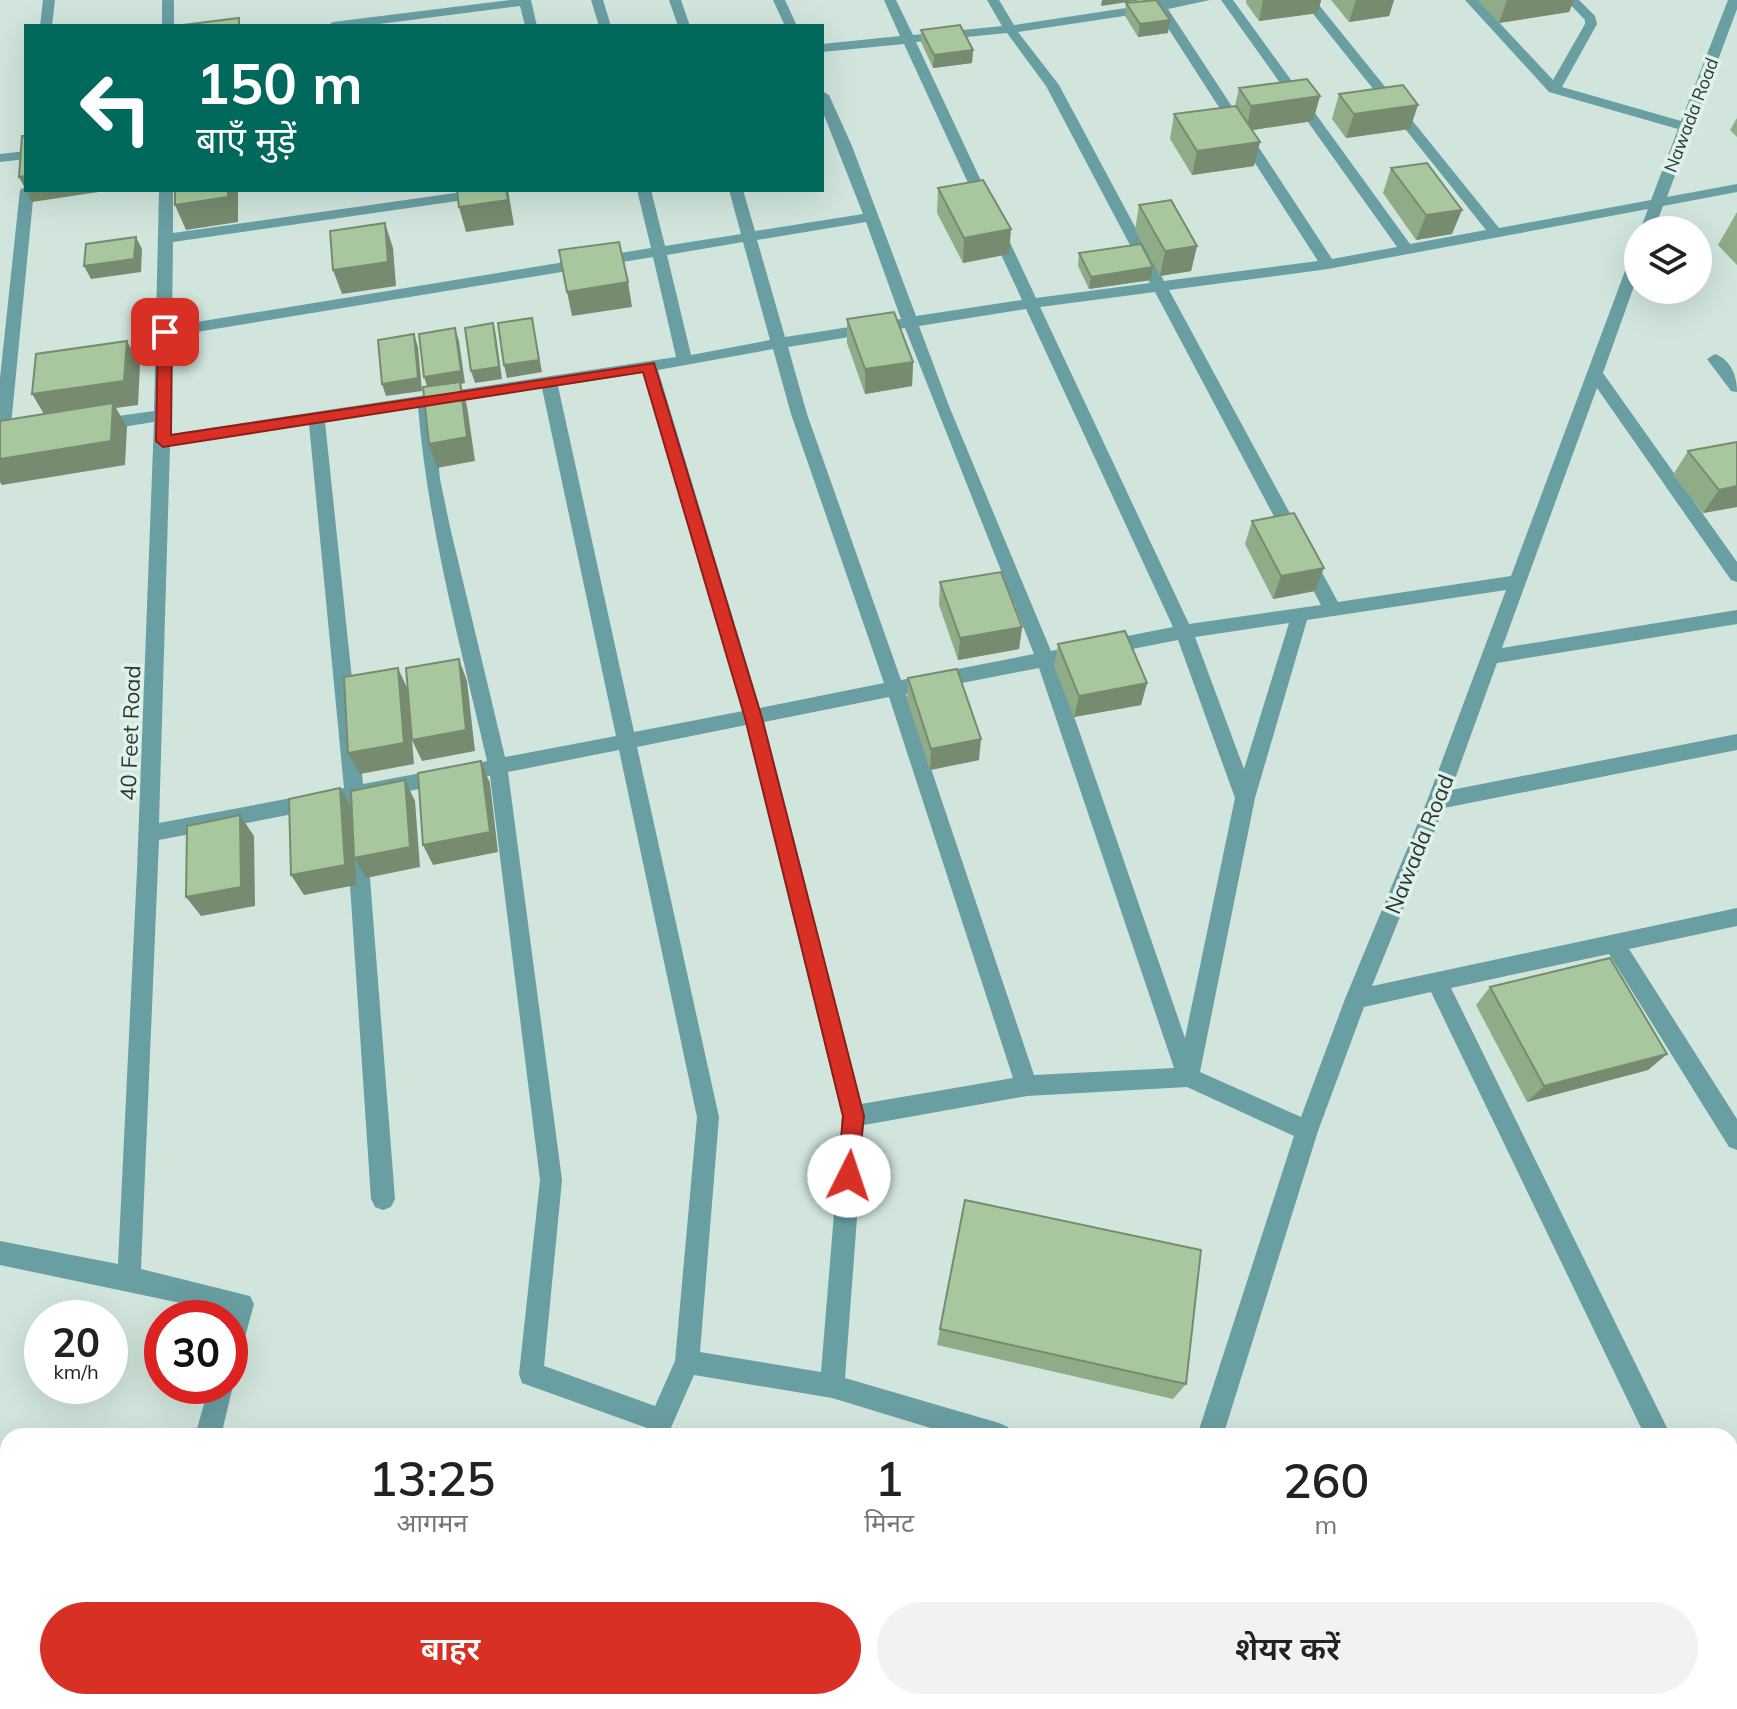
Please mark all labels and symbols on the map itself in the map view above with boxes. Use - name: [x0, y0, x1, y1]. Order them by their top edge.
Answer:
- street label: Nawada Road: [1659, 54, 1723, 176]
- pin: [131, 298, 199, 366]
- street label: 40 Feet Road: [114, 665, 146, 801]
- street label: Nawada Road: [1378, 770, 1460, 918]
- position arrow: [807, 1134, 891, 1218]
- speed limit sign: 30: [144, 1300, 248, 1404]

